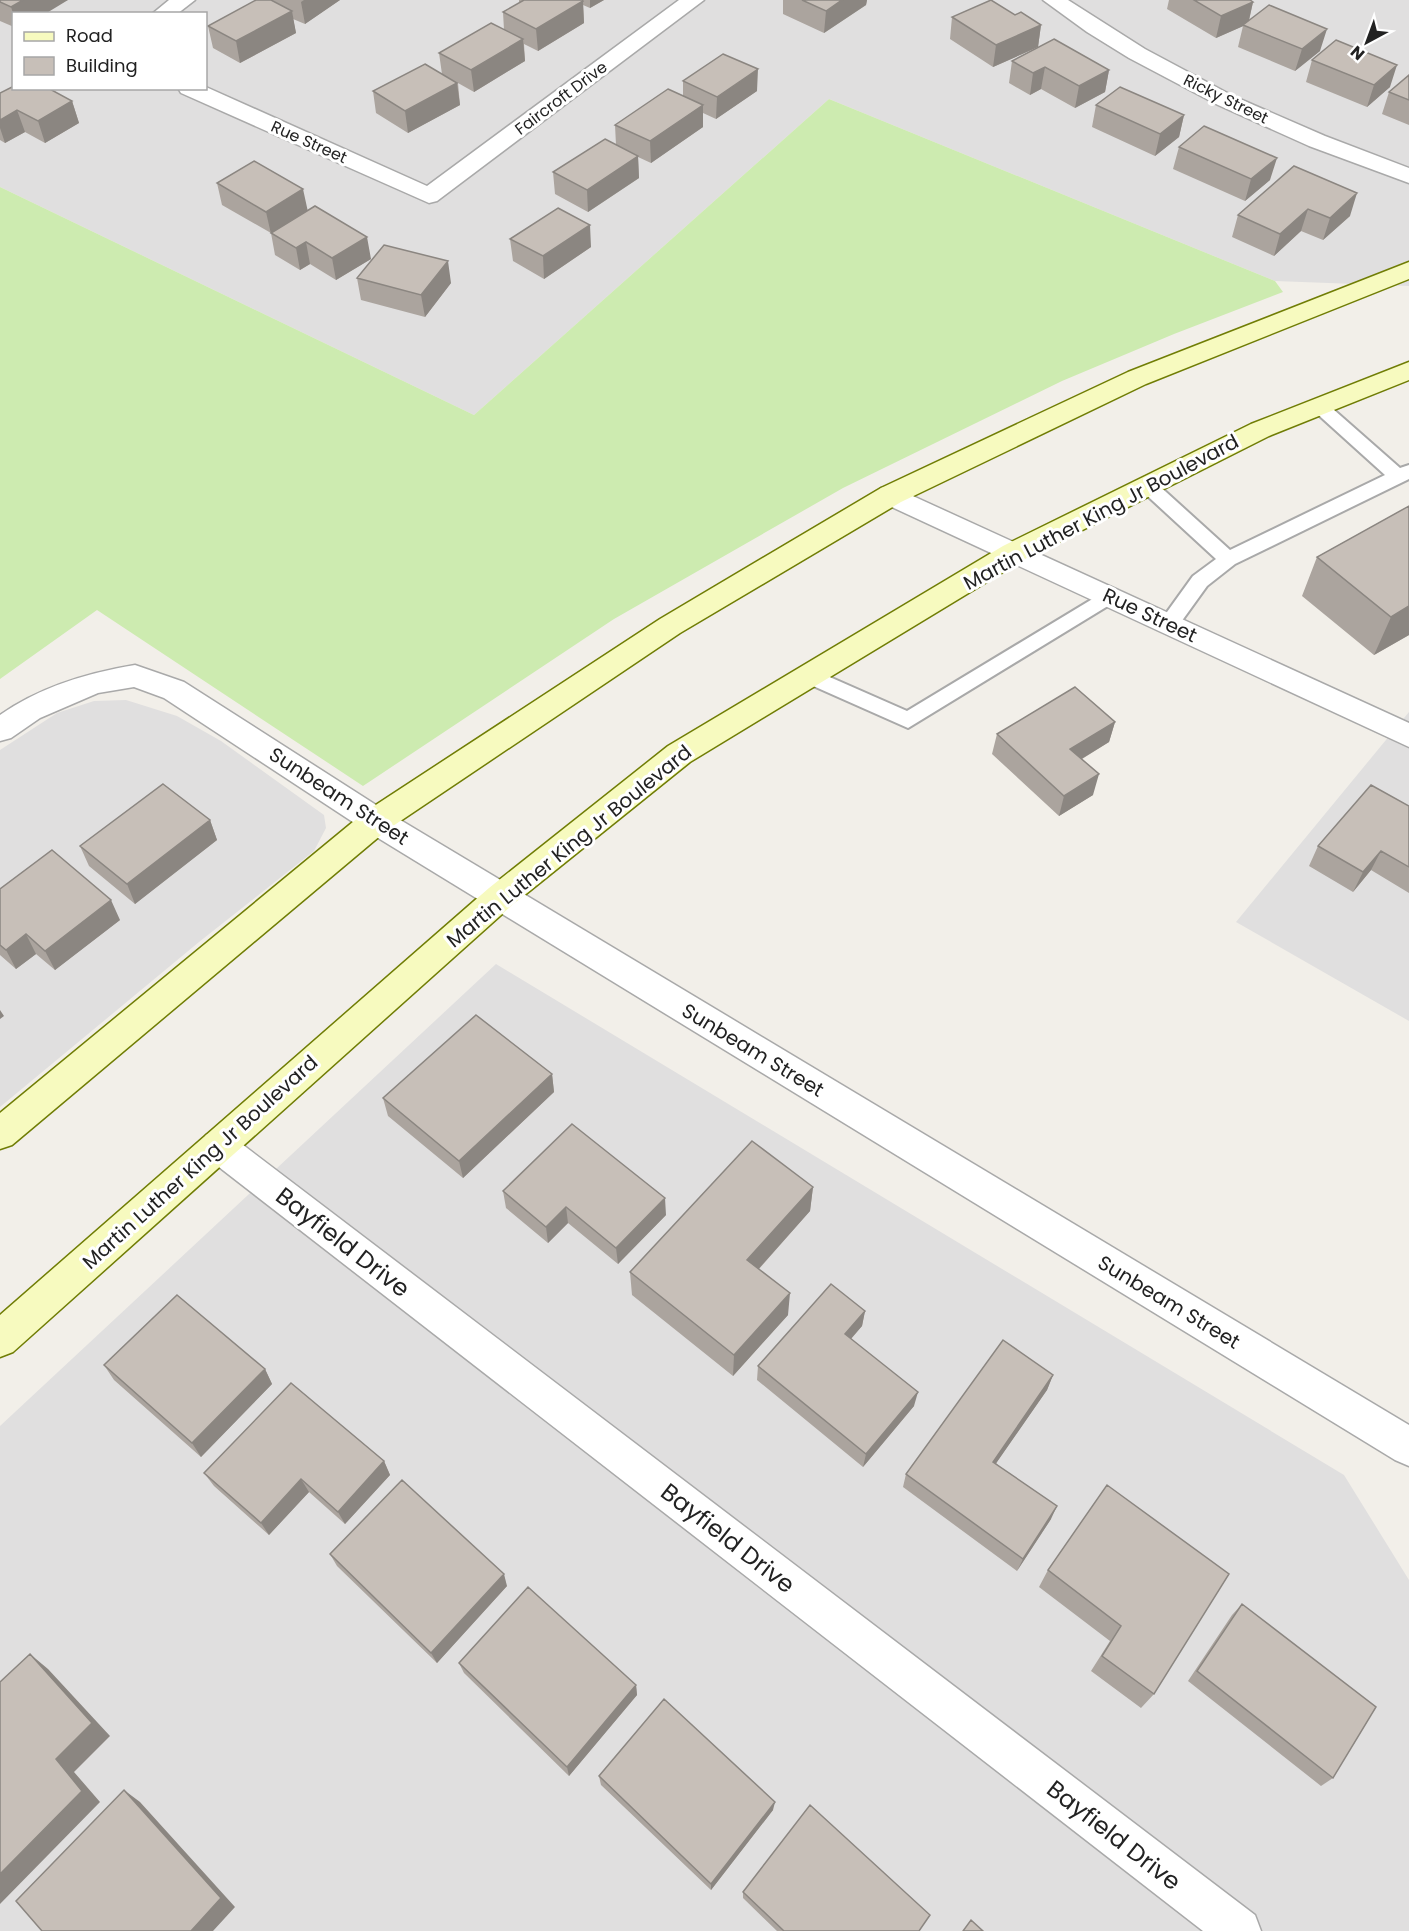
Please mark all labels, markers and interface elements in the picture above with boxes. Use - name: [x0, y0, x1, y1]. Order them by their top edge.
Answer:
- legend: [12, 12, 207, 90]
- north arrow: [1337, 12, 1397, 72]
- text: Road: [66, 23, 113, 48]
- text: N: [1345, 40, 1370, 66]
- text: Building: [66, 53, 138, 78]
- street label: Faircroft Drive: [510, 56, 612, 140]
- street label: Ricky Street: [1180, 69, 1272, 130]
- street label: Rue Street: [267, 115, 351, 169]
- street label: Martin Luther King Jr Boulevard: [958, 427, 1244, 597]
- street label: Rue Street: [1098, 581, 1202, 649]
- street label: Martin Luther King Jr Boulevard: [440, 738, 698, 954]
- street label: Sunbeam Street: [264, 740, 414, 852]
- street label: Sunbeam Street: [677, 996, 829, 1104]
- street label: Martin Luther King Jr Boulevard: [76, 1049, 324, 1275]
- street label: Bayfield Drive: [269, 1179, 417, 1305]
- street label: Sunbeam Street: [1093, 1248, 1245, 1356]
- street label: Bayfield Drive: [654, 1475, 802, 1601]
- street label: Bayfield Drive: [1040, 1772, 1188, 1898]

